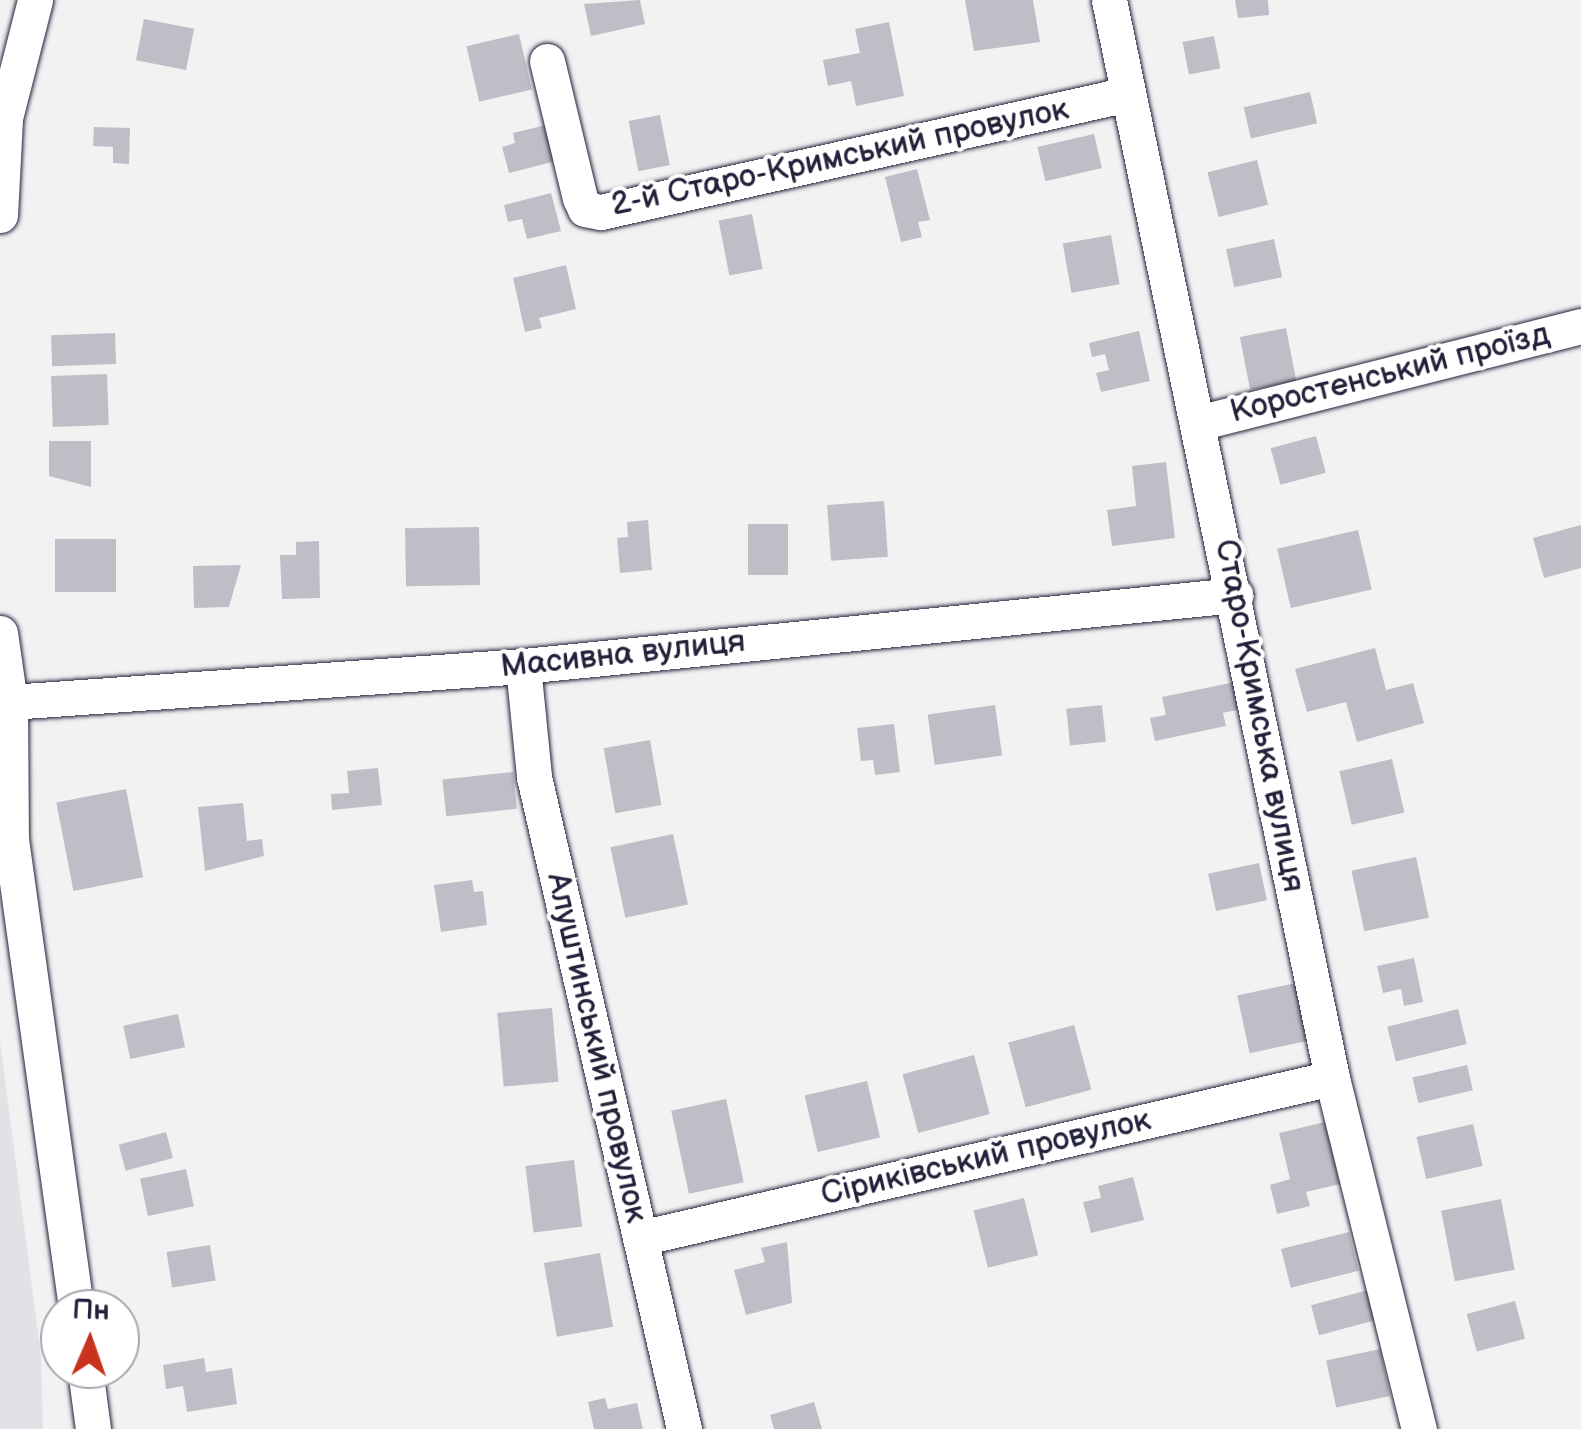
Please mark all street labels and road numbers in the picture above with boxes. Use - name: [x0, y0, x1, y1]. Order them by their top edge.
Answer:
- street label: 2-й Старо-Кримський провулок: [608, 91, 1072, 225]
- street label: Коростенський проїзд: [1226, 316, 1554, 432]
- street label: Старо-Кримська вулиця: [1206, 536, 1312, 896]
- street label: Масивна вулиця: [499, 623, 747, 687]
- street label: Алуштинський провулок: [537, 869, 655, 1227]
- street label: Сіриківський провулок: [817, 1101, 1155, 1215]

